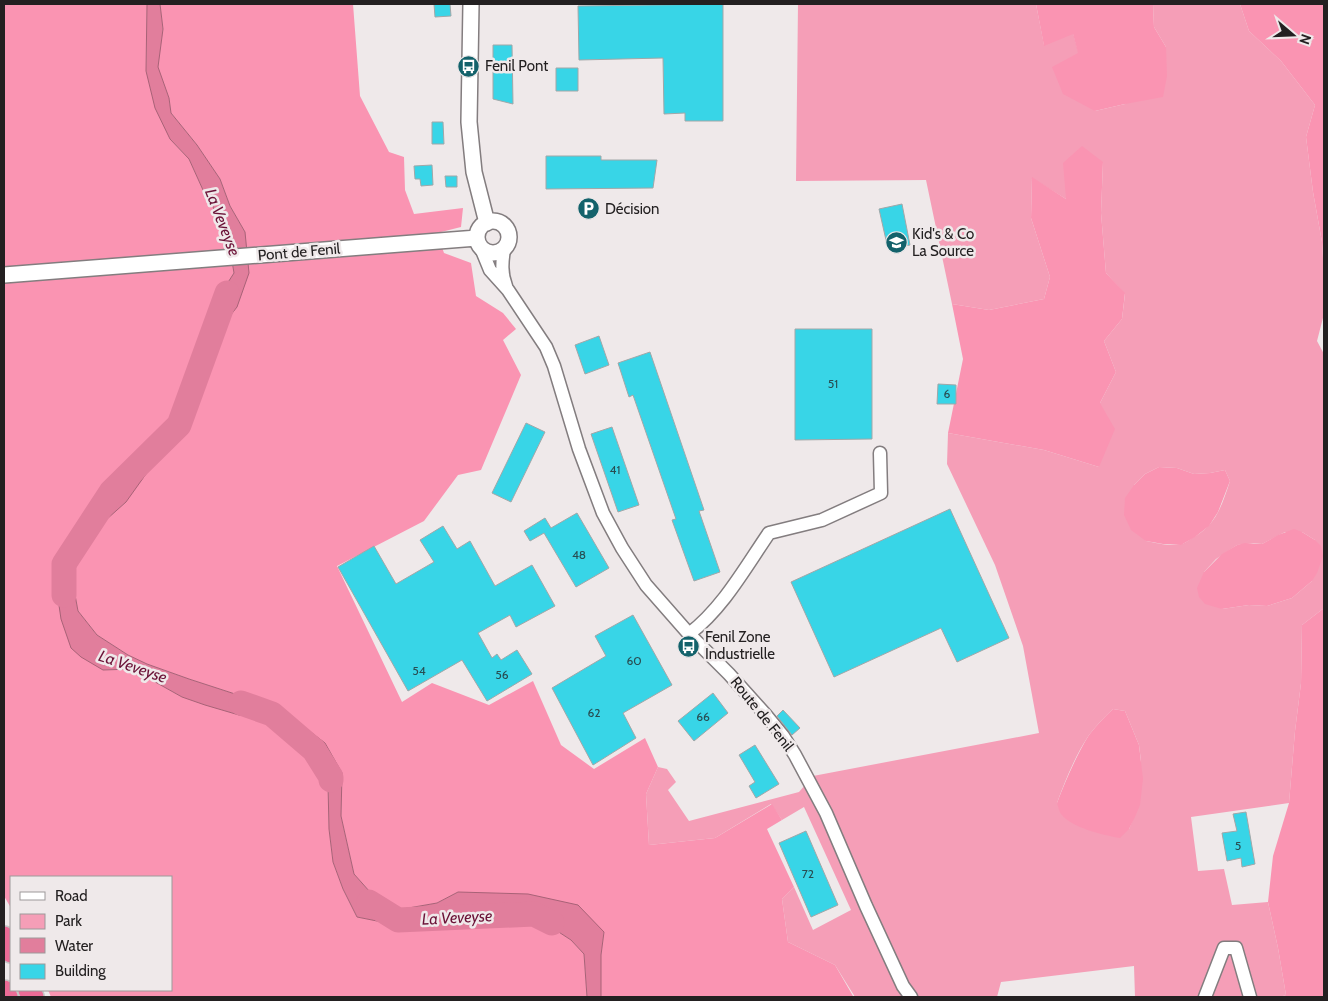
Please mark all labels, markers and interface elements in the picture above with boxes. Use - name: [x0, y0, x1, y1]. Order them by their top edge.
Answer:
- north arrow: [1268, 10, 1318, 60]
- text: N: [1295, 32, 1315, 47]
- bus stop icon: Fenil Pont: [457, 54, 481, 78]
- place label: Fenil Pont: [485, 57, 548, 75]
- water label: La Veveyse: [201, 186, 244, 259]
- parking icon: Décision: [577, 197, 601, 221]
- place label: Décision: [605, 200, 660, 218]
- place label: Kid's & Co La Source: [912, 225, 974, 260]
- school or university icon: Kid's & Co La Source: [884, 231, 908, 255]
- street label: Pont de Fenil: [257, 239, 341, 265]
- house number: 51: [828, 376, 838, 391]
- house number: 6: [944, 386, 951, 401]
- house number: 41: [610, 462, 620, 477]
- house number: 48: [572, 547, 586, 562]
- place label: Fenil Zone Industrielle: [705, 628, 775, 663]
- bus stop icon: Fenil Zone Industrielle: [677, 634, 701, 658]
- water label: La Veveyse: [96, 646, 169, 687]
- house number: 60: [626, 653, 642, 668]
- house number: 54: [412, 663, 426, 678]
- house number: 56: [495, 667, 509, 682]
- street label: Route de Fenil: [727, 673, 798, 755]
- house number: 62: [587, 705, 601, 720]
- house number: 66: [696, 709, 710, 724]
- house number: 5: [1235, 838, 1241, 853]
- house number: 72: [802, 866, 814, 881]
- legend: [10, 876, 172, 991]
- text: Road: [55, 887, 88, 905]
- water label: La Veveyse: [421, 906, 493, 929]
- text: Park: [55, 912, 82, 930]
- text: Water: [55, 937, 93, 955]
- text: Building: [55, 962, 106, 980]

